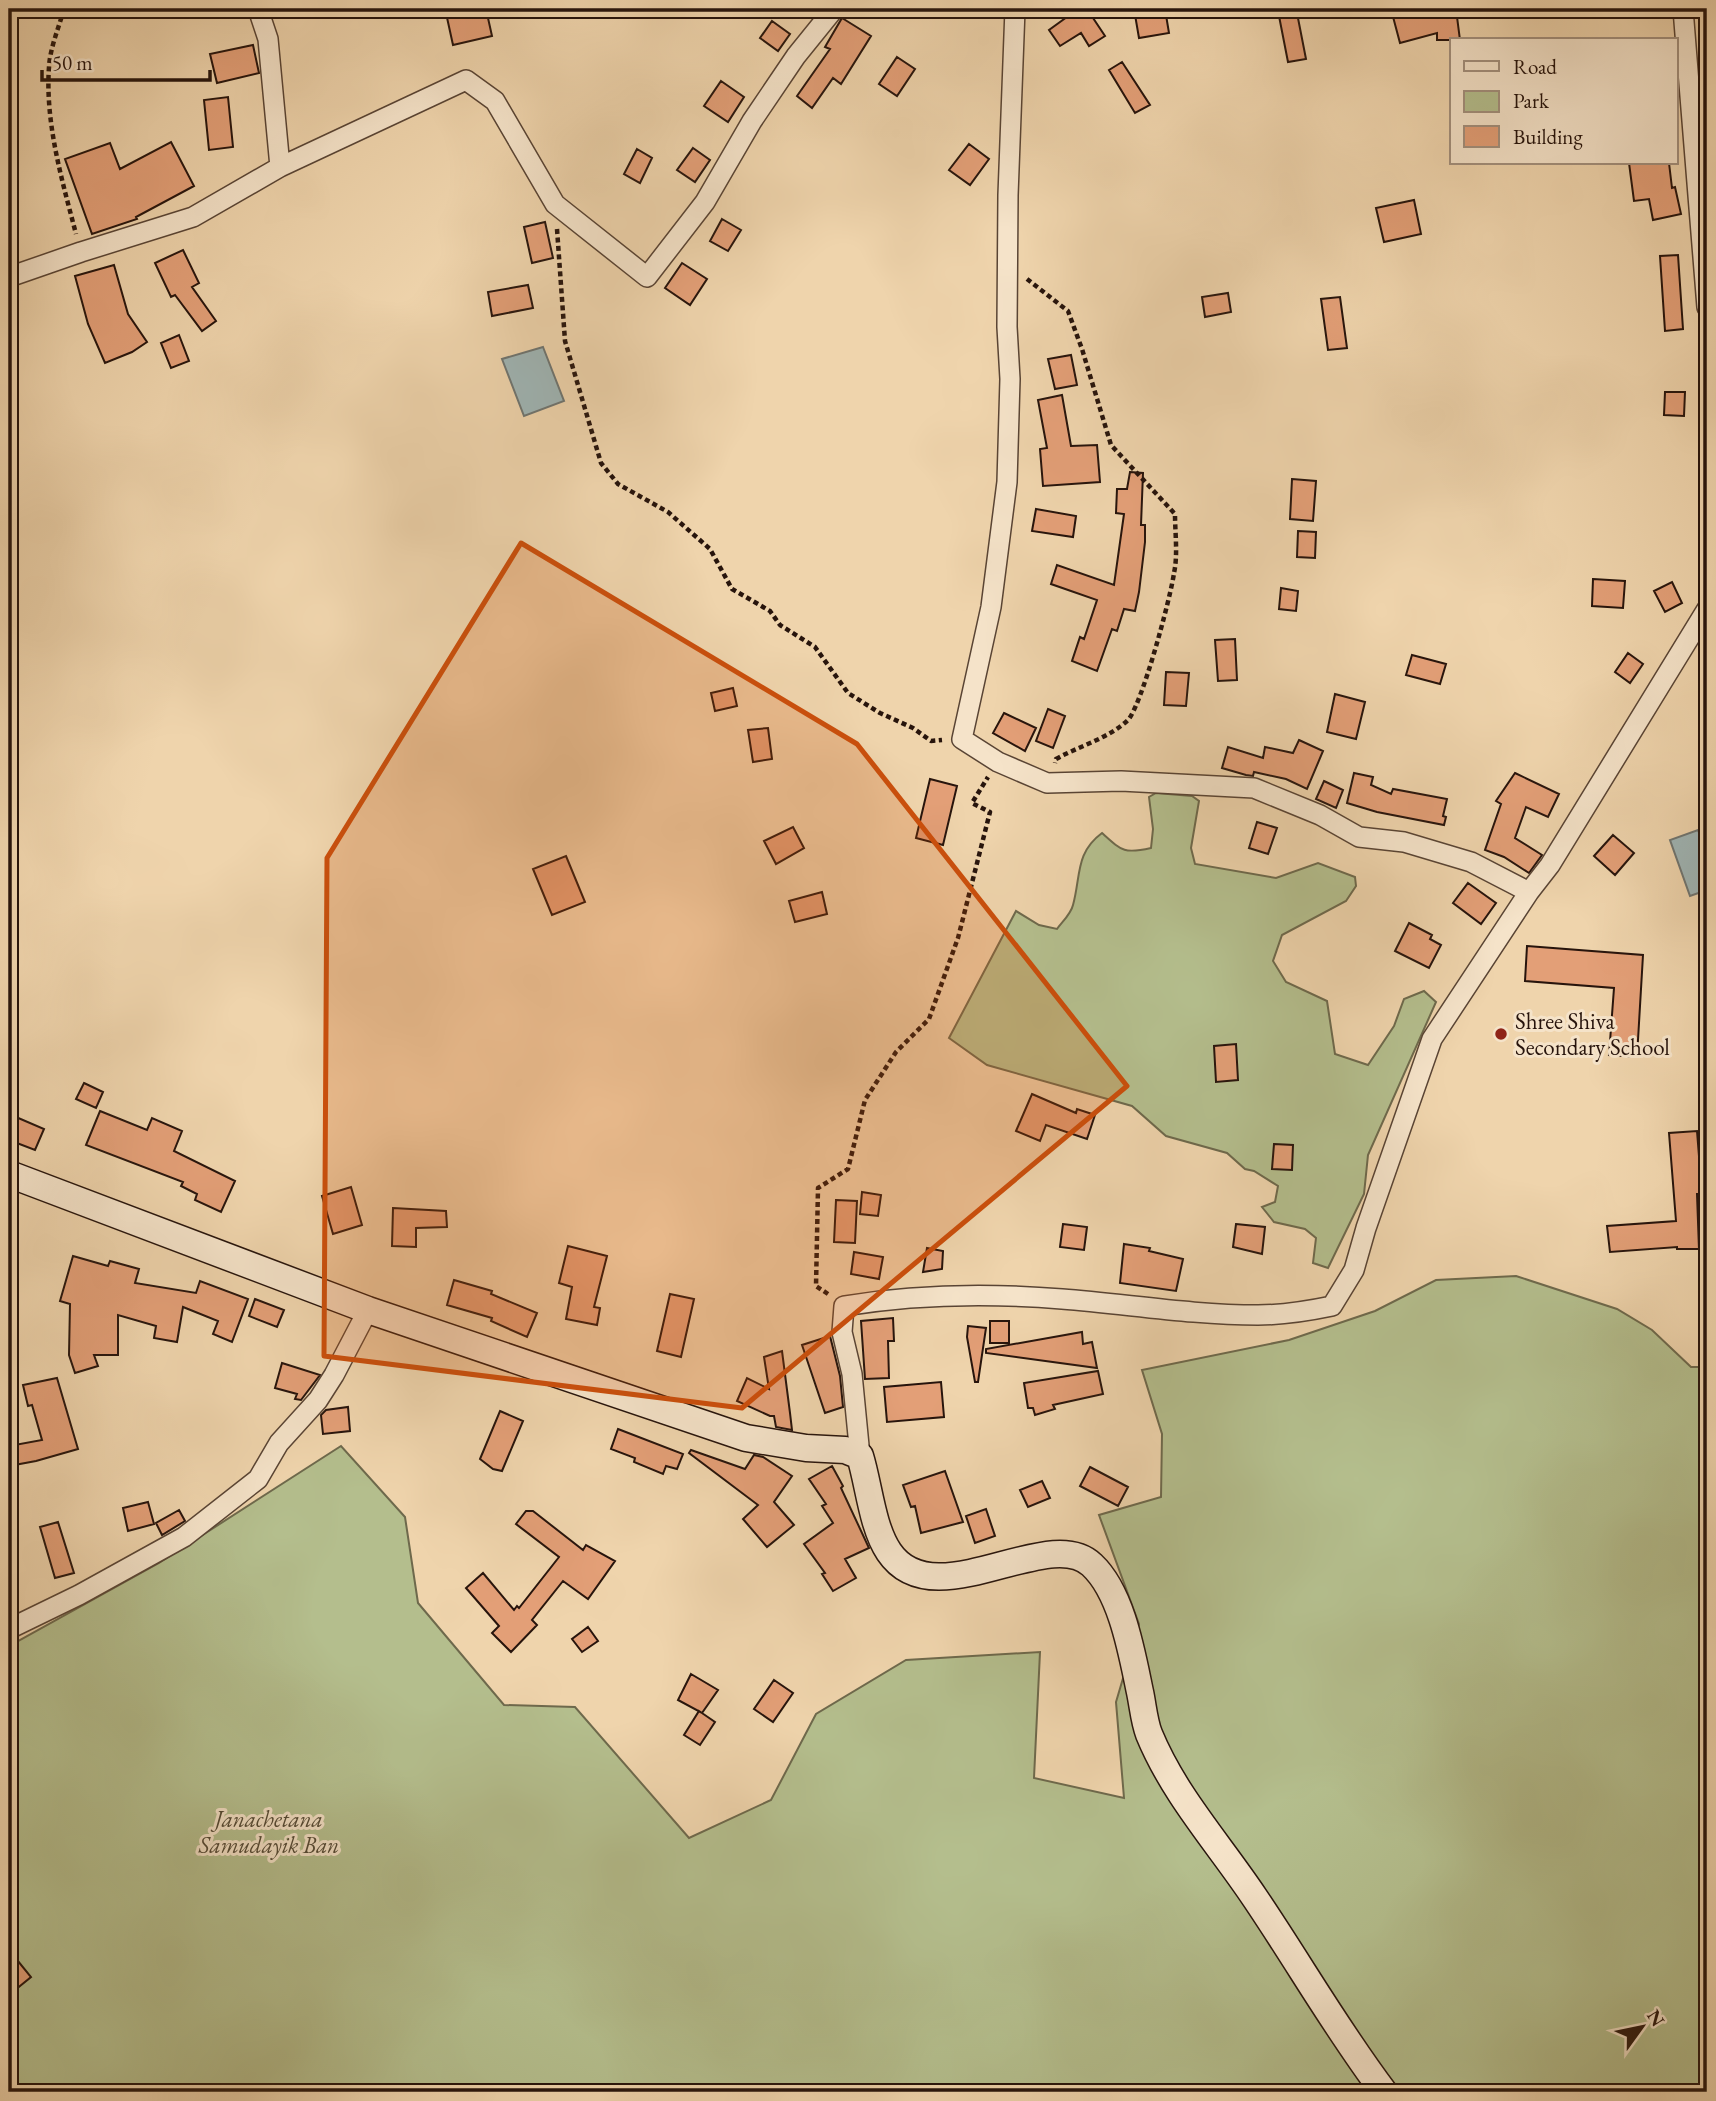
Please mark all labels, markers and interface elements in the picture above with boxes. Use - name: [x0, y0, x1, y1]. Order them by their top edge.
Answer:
- scale bar: [42, 38, 210, 82]
- legend: [1450, 38, 1678, 164]
- text: 50 m: [52, 49, 93, 76]
- text: Road: [1513, 53, 1557, 80]
- text: Park: [1513, 87, 1550, 114]
- text: Building: [1513, 123, 1583, 150]
- place label: Shree Shiva Secondary School: [1515, 1006, 1670, 1062]
- marker: Shree Shiva Secondary School: [1493, 1026, 1509, 1042]
- park label: Janachetana Samudayik Ban: [198, 1804, 339, 1860]
- north arrow: [1608, 1993, 1678, 2062]
- text: N: [1641, 2005, 1671, 2032]

